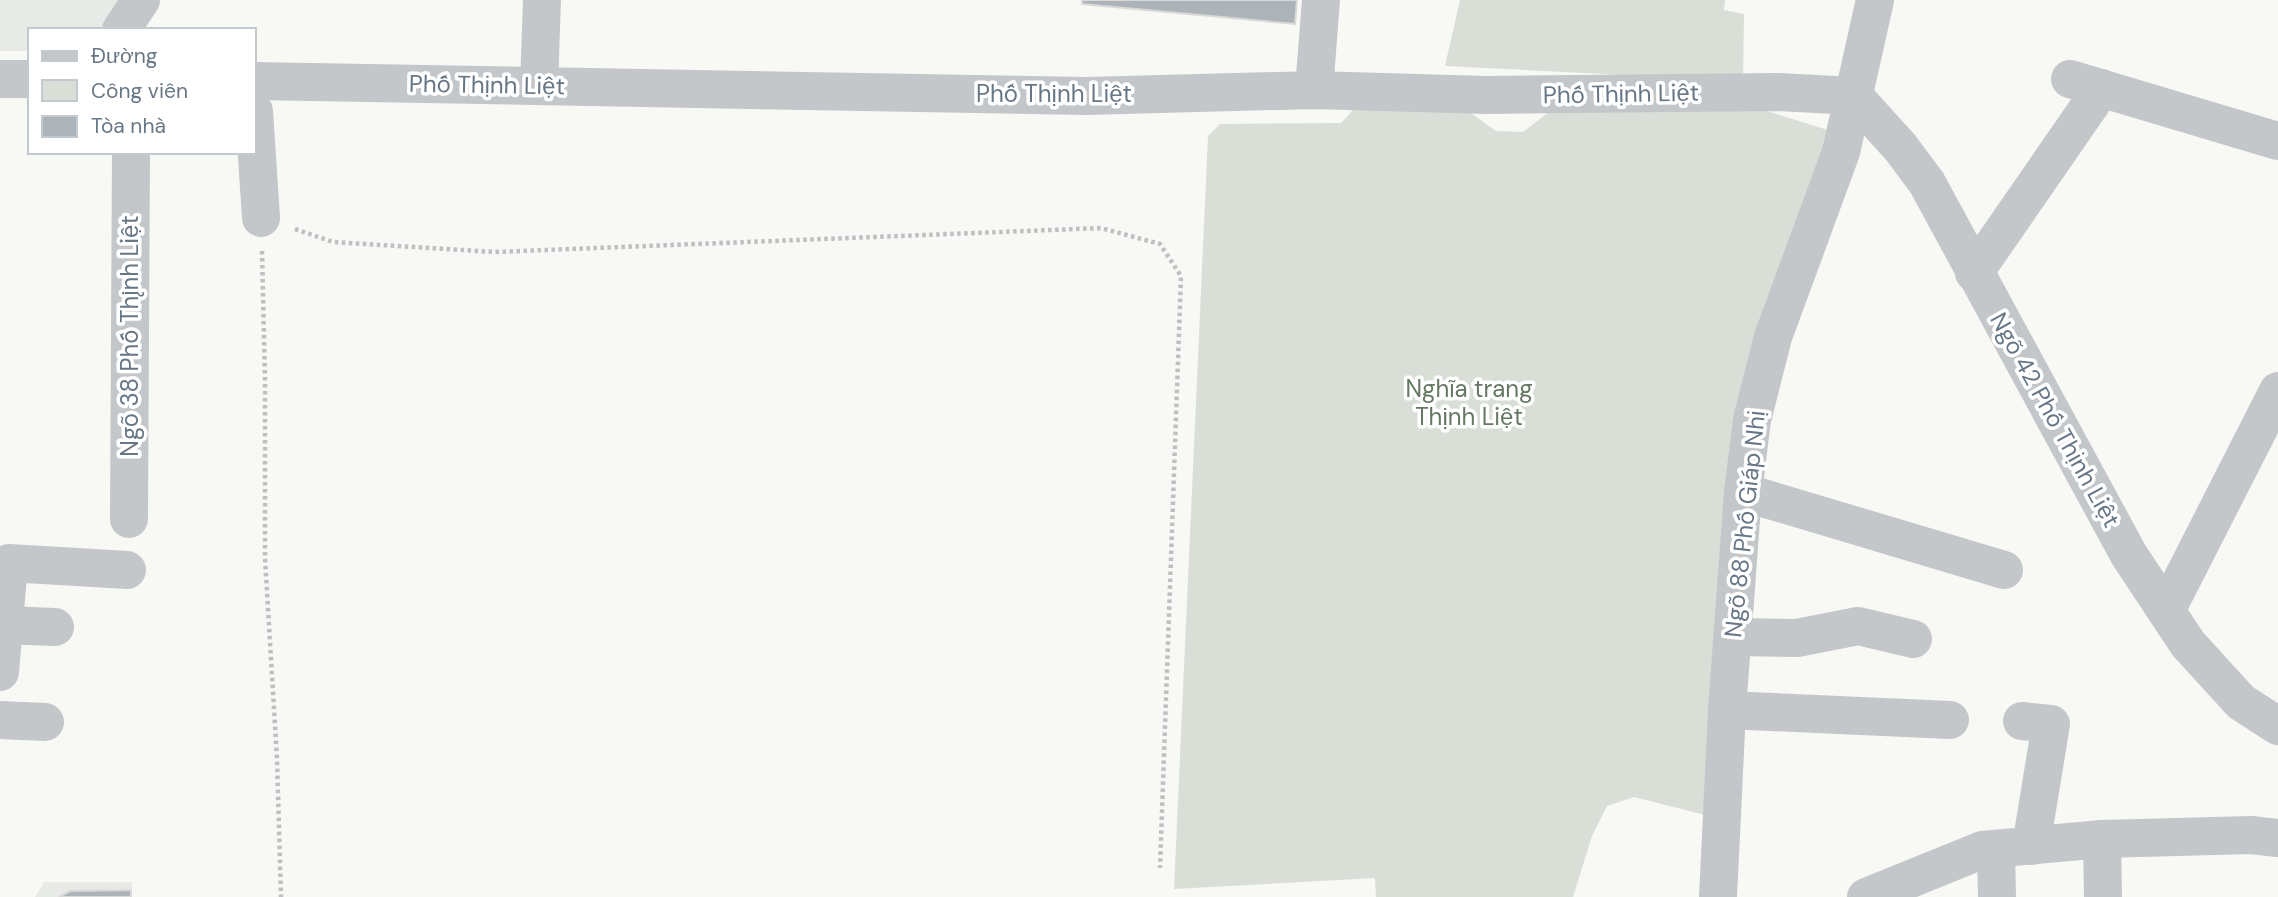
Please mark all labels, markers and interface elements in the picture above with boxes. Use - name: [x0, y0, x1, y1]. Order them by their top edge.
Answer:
- legend: [28, 28, 256, 154]
- text: Đường: [91, 42, 158, 70]
- street label: Phố Thịnh Liệt: [409, 68, 565, 101]
- text: Công viên: [91, 77, 188, 105]
- street label: Phố Thịnh Liệt: [1543, 77, 1699, 110]
- street label: Phố Thịnh Liệt: [976, 78, 1132, 109]
- text: Tòa nhà: [91, 112, 166, 140]
- street label: Ngõ 38 Phố Thįnh Liệt: [114, 215, 145, 457]
- street label: Ngõ 42 Phố Thịnh Liệt: [1983, 307, 2127, 533]
- park label: Nghĩa trang Thịnh Liệt: [1405, 373, 1533, 432]
- street label: Ngõ 88 Phố Giáp Nhị: [1717, 409, 1772, 639]

